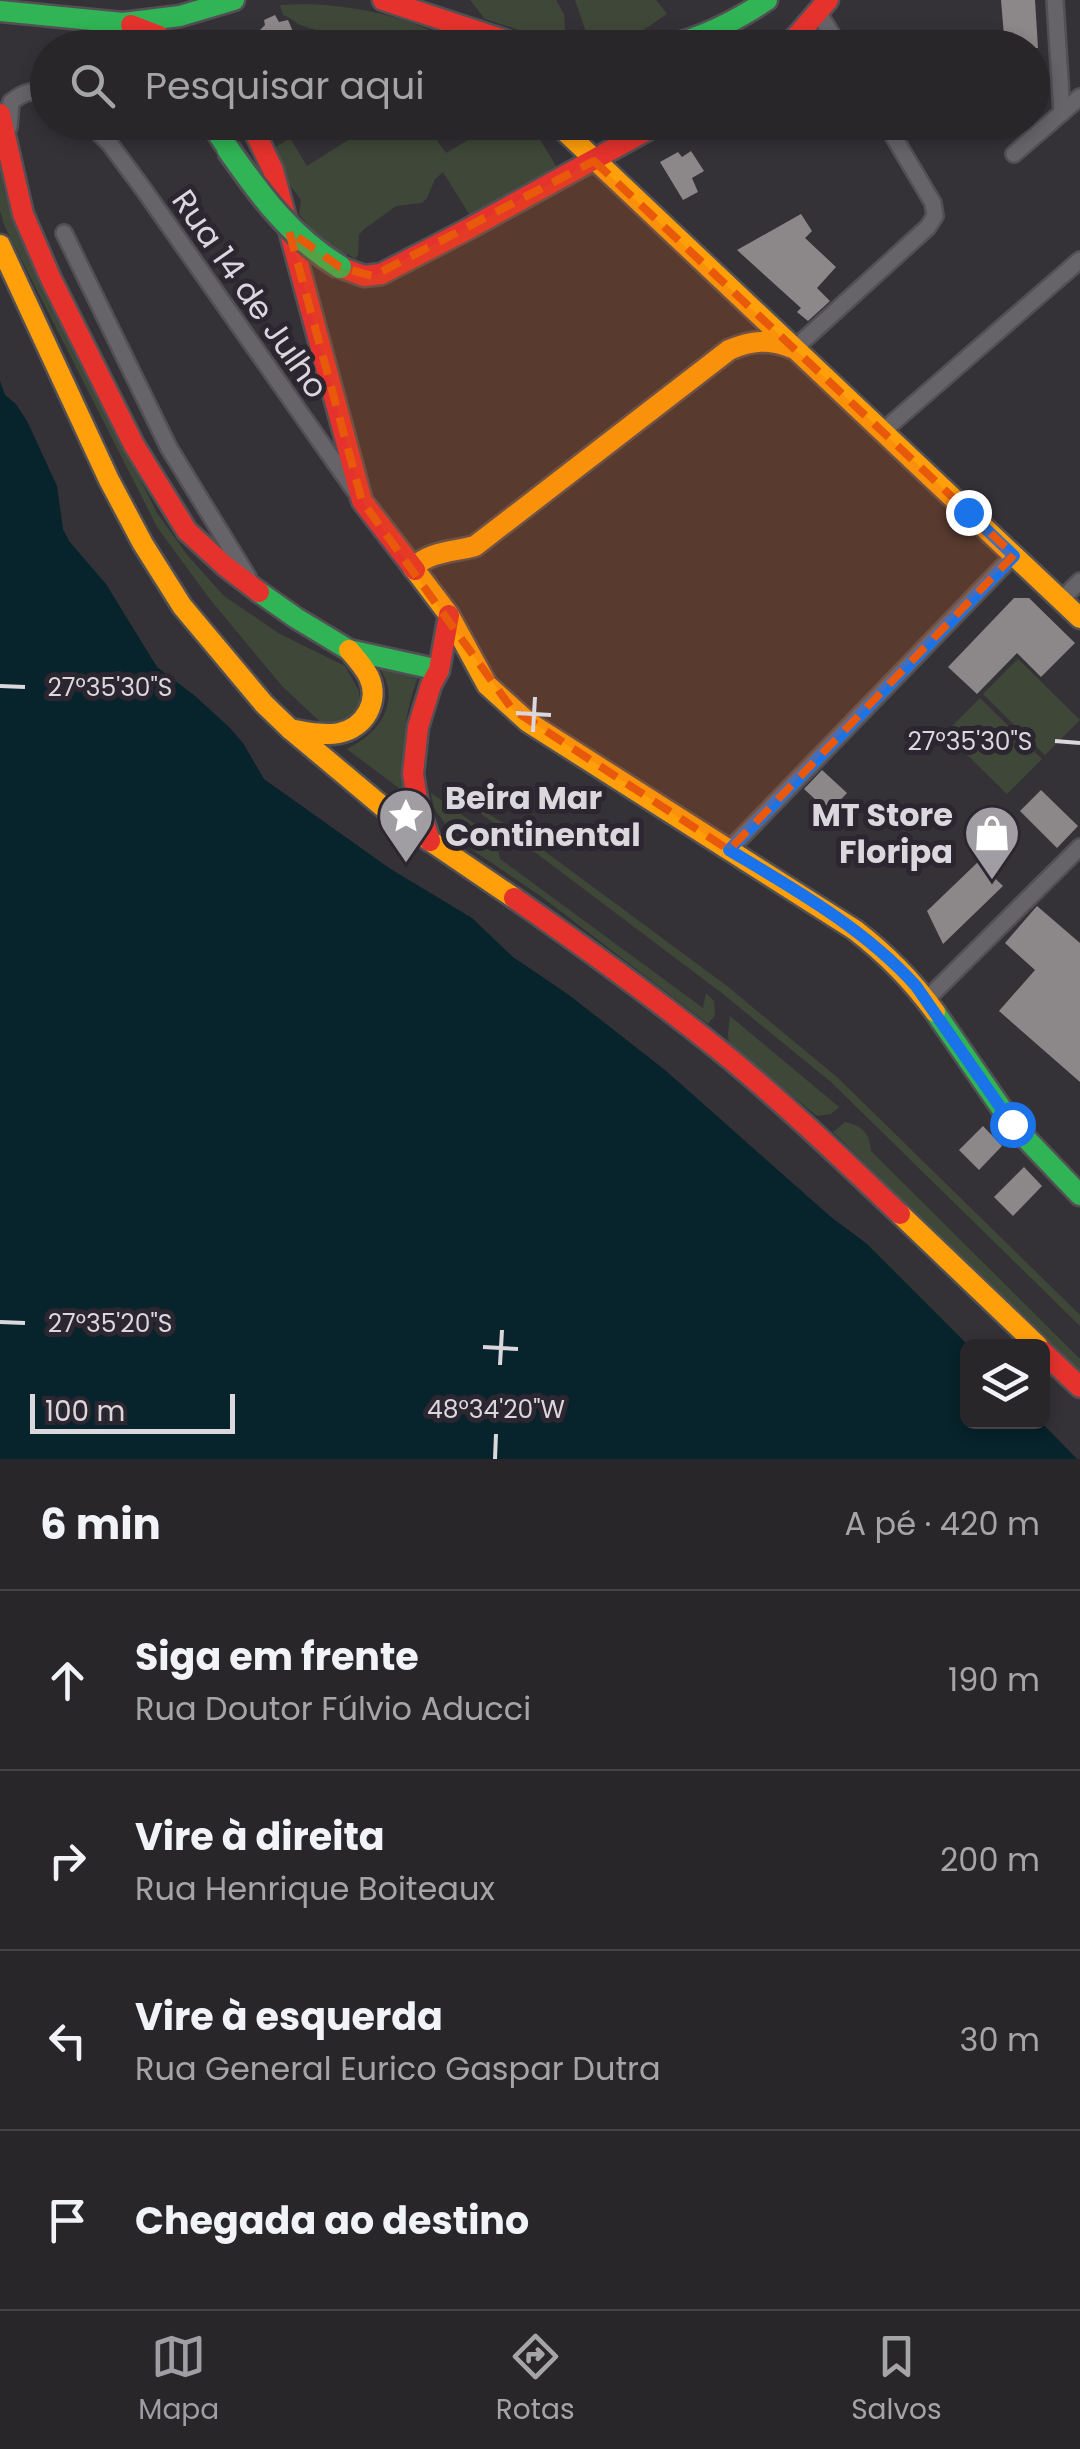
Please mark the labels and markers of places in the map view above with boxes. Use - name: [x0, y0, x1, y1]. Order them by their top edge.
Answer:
- place label: Beira Mar Continental: [445, 775, 641, 857]
- place icon: Beira Mar Continental: [376, 786, 436, 865]
- place label: MT Store Floripa: [811, 792, 953, 874]
- shop icon: MT Store Floripa: [962, 803, 1022, 882]

